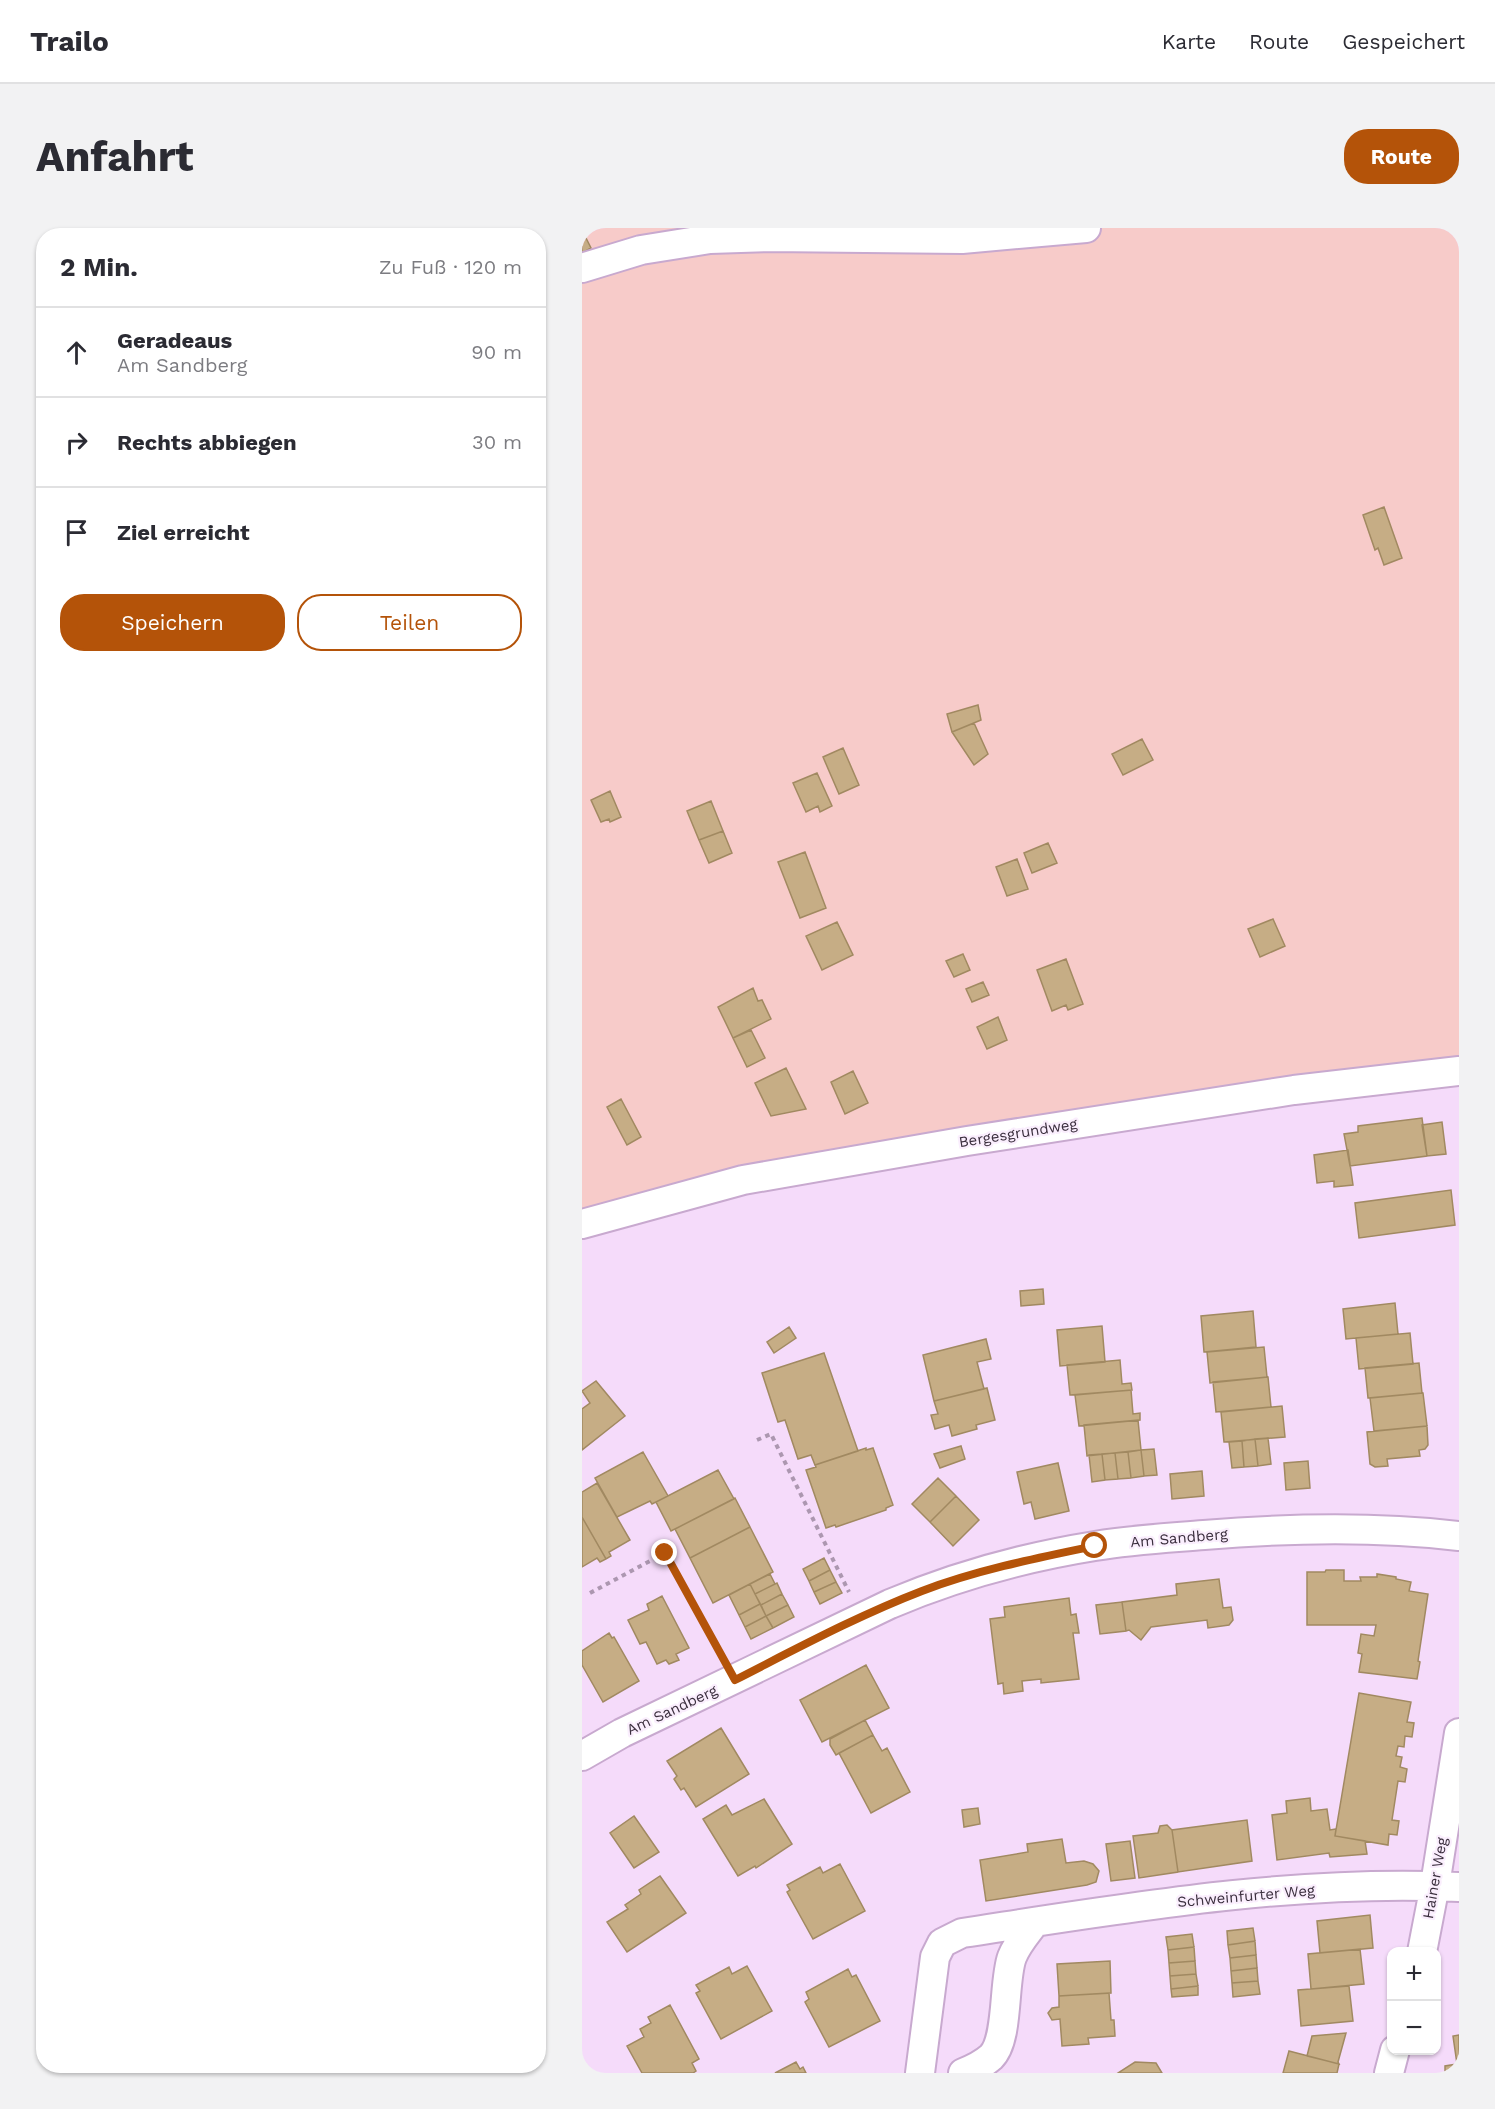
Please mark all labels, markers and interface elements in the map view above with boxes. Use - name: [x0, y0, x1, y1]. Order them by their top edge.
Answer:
- text: Trailo: [30, 25, 109, 58]
- text: Karte: [1162, 29, 1216, 54]
- text: Route: [1249, 29, 1309, 54]
- text: Gespeichert: [1342, 29, 1465, 54]
- button: Route: [1344, 129, 1459, 184]
- text: Anfahrt: [36, 132, 194, 181]
- text: 2 Min.: [60, 252, 138, 282]
- text: Zu Fuß · 120 m: [379, 255, 522, 279]
- text: Geradeaus: [117, 328, 232, 353]
- icon: ahead: [60, 336, 93, 369]
- text: 90 m: [471, 340, 522, 364]
- text: Am Sandberg: [117, 353, 247, 377]
- icon: right: [60, 426, 93, 459]
- text: Rechts abbiegen: [117, 430, 297, 455]
- text: 30 m: [472, 430, 522, 454]
- icon: arrive: [60, 516, 93, 549]
- text: Ziel erreicht: [117, 520, 250, 545]
- button: Speichern: [60, 594, 285, 651]
- button: Teilen: [297, 594, 522, 651]
- street label: Bergesgrundweg: [957, 1115, 1079, 1151]
- street label: Am Sandberg: [1130, 1525, 1228, 1551]
- route start: [1081, 1532, 1107, 1558]
- route end: [651, 1539, 677, 1565]
- street label: Am Sandberg: [624, 1681, 720, 1739]
- street label: Hainer Weg: [1419, 1836, 1451, 1920]
- street label: Schweinfurter Weg: [1176, 1881, 1316, 1911]
- map controls: [1387, 1947, 1441, 2055]
- button: +: [1387, 1947, 1441, 2001]
- button: −: [1387, 2001, 1441, 2055]

